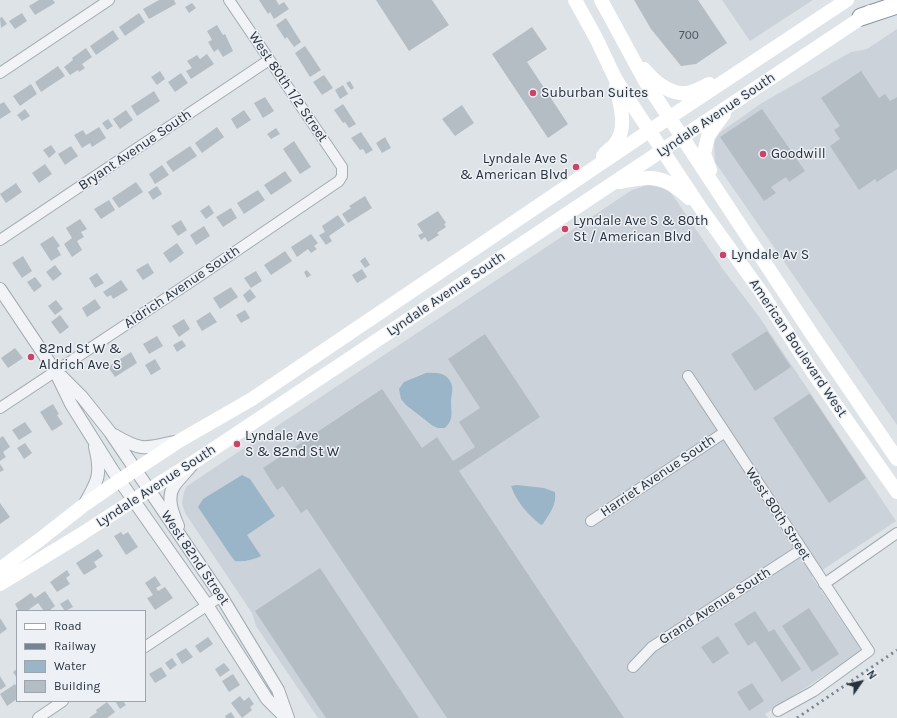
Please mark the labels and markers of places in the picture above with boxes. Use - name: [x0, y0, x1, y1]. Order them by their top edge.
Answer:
- place label: Suburban Suites: [541, 85, 648, 101]
- marker: Suburban Suites: [528, 88, 538, 98]
- place label: Goodwill: [771, 146, 826, 162]
- marker: Goodwill: [758, 149, 768, 159]
- place label: Lyndale Ave S & American Blvd: [460, 151, 568, 184]
- marker: Lyndale Ave S & American Blvd: [571, 162, 581, 172]
- place label: Lyndale Ave S & 80th St / American Blvd: [573, 213, 708, 246]
- marker: Lyndale Ave S & 80th St / American Blvd: [560, 224, 570, 234]
- place label: Lyndale Av S: [731, 247, 809, 263]
- marker: Lyndale Av S: [718, 250, 728, 260]
- place label: 82nd St W & Aldrich Ave S: [39, 341, 121, 374]
- marker: 82nd St W & Aldrich Ave S: [26, 352, 36, 362]
- place label: Lyndale Ave S & 82nd St W: [245, 428, 339, 460]
- marker: Lyndale Ave S & 82nd St W: [232, 439, 242, 449]

